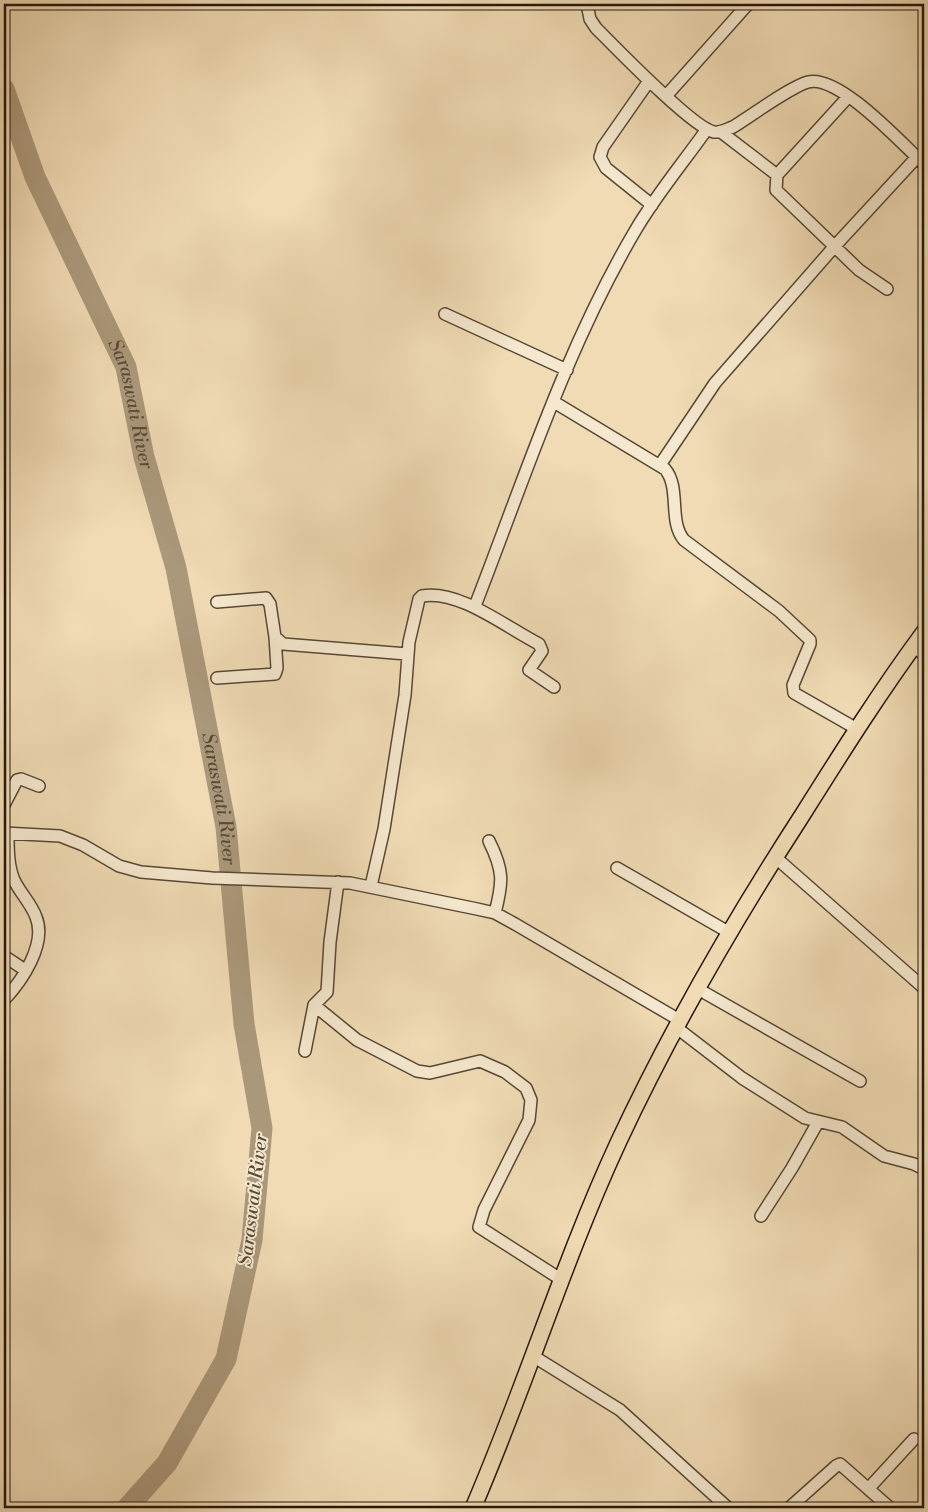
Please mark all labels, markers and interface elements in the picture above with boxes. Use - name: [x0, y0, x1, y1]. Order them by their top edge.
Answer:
- water label: Saraswati River: [102, 335, 159, 473]
- water label: Saraswati River: [196, 731, 241, 867]
- water label: Saraswati River: [233, 1131, 273, 1268]

